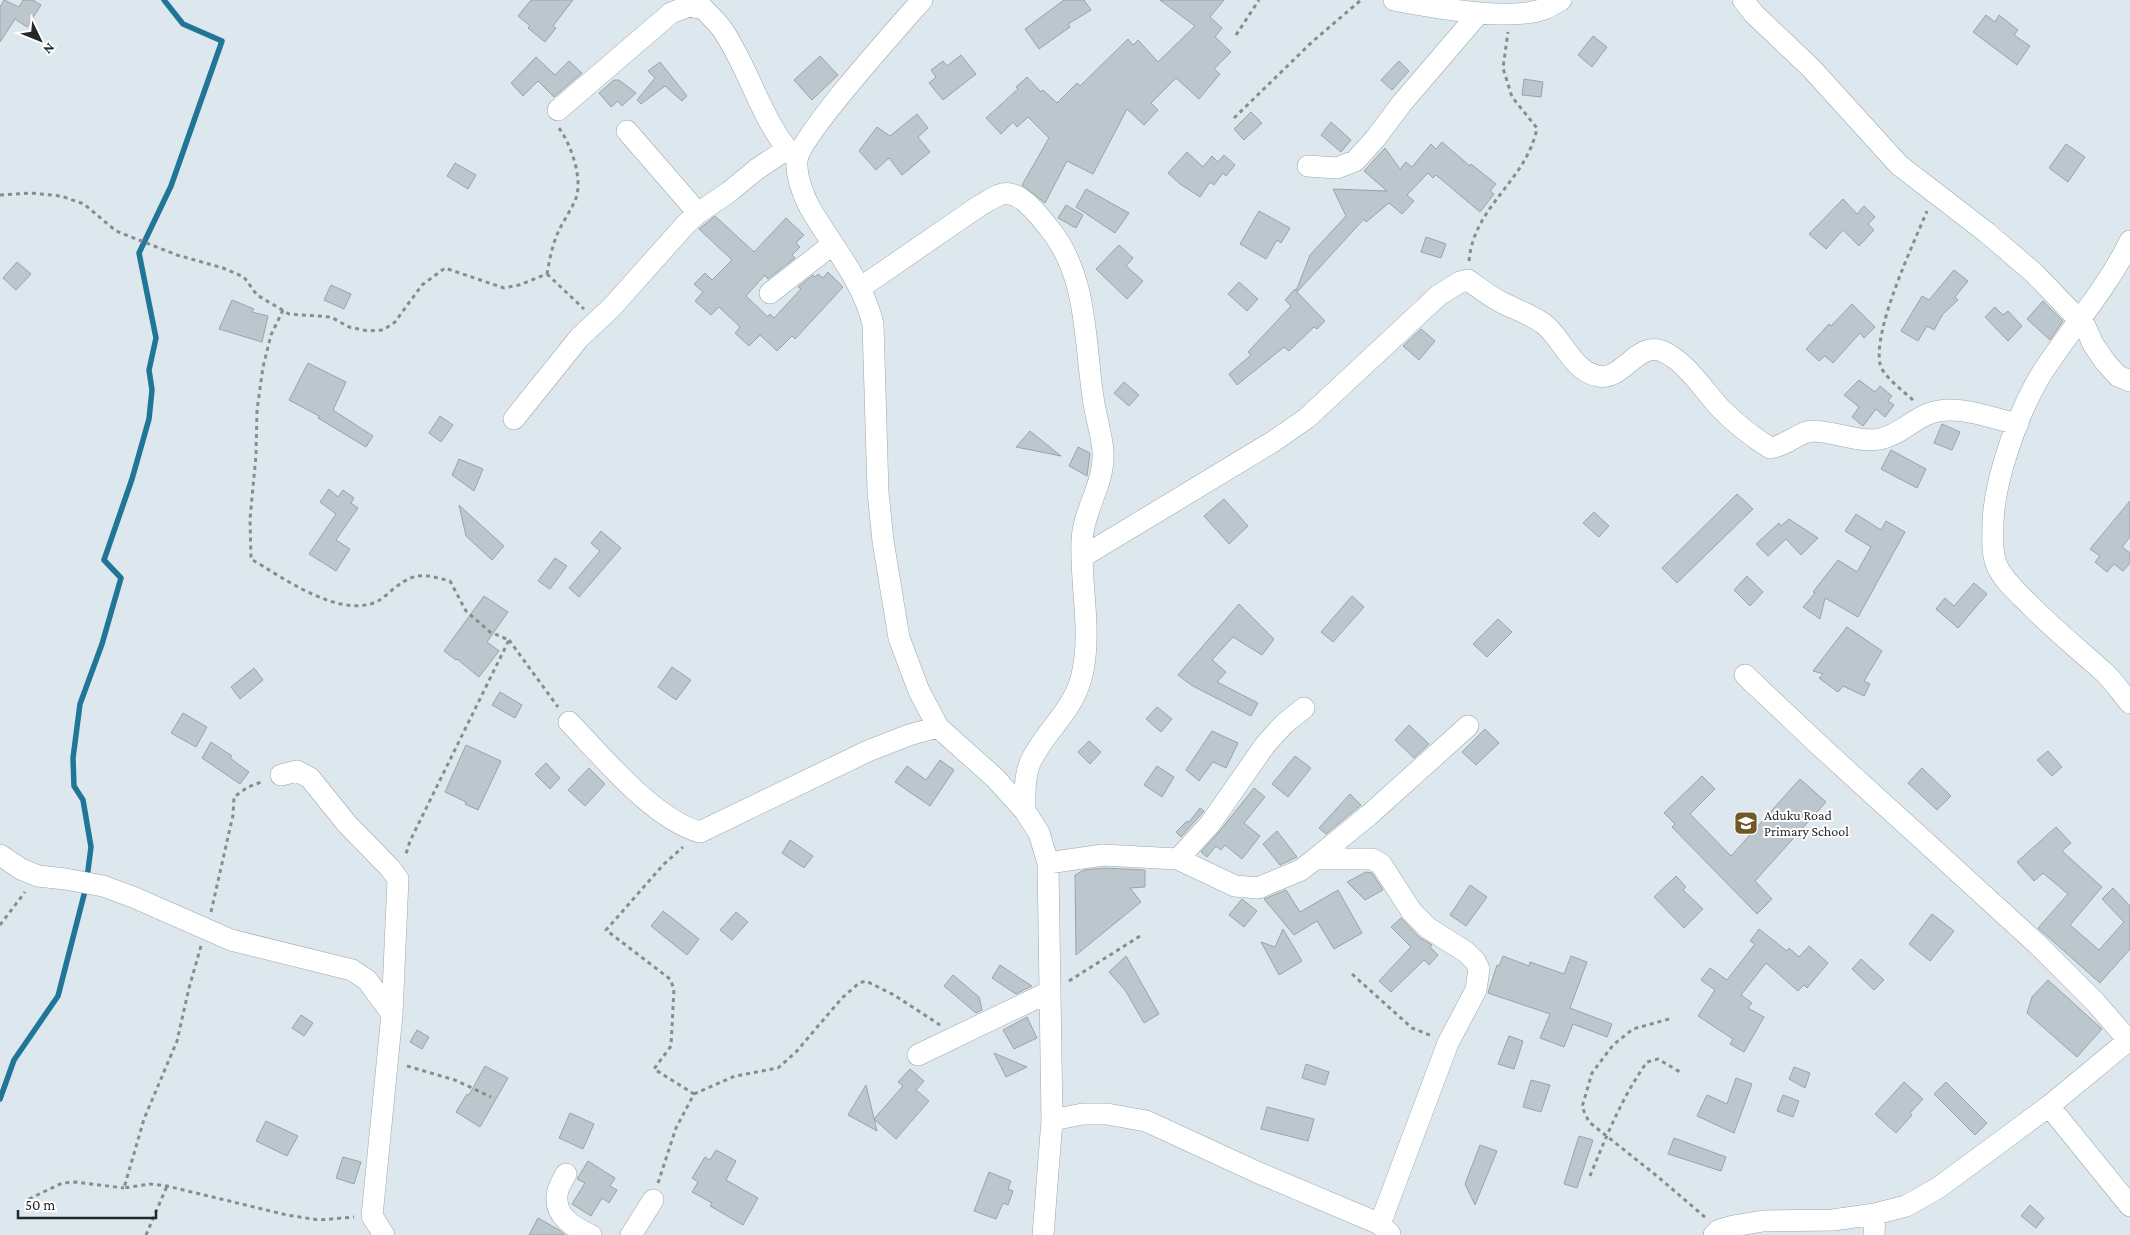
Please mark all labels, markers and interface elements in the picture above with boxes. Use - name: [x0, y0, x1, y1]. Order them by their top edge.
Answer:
- north arrow: [15, 15, 65, 65]
- text: N: [40, 40, 59, 58]
- place label: Aduku Road Primary School: [1764, 807, 1849, 839]
- school or university icon: Aduku Road Primary School: [1733, 810, 1759, 836]
- scale bar: [18, 1188, 155, 1220]
- text: 50 m: [25, 1197, 55, 1213]

